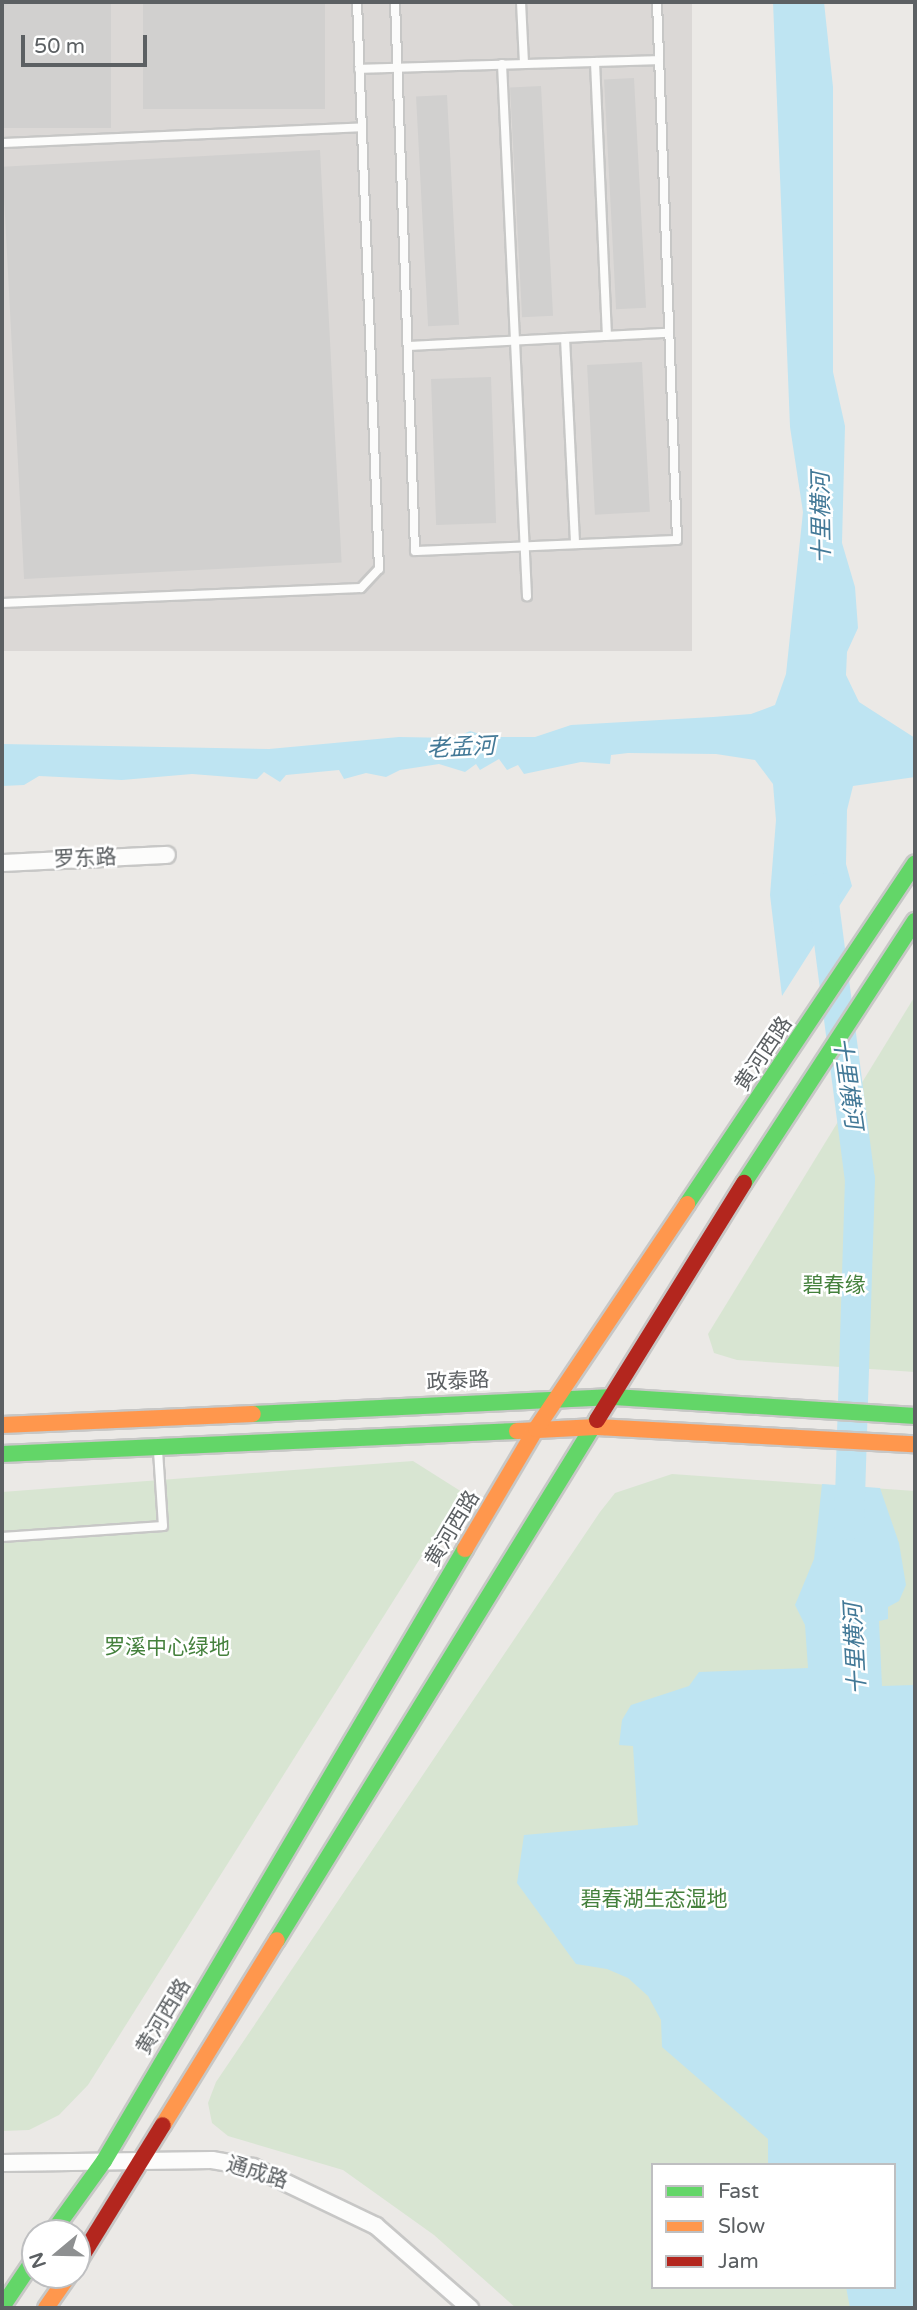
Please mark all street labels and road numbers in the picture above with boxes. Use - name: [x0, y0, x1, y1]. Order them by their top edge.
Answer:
- street label: 罗东路: [53, 845, 117, 873]
- street label: 黄河西路: [730, 1012, 798, 1096]
- street label: 政泰路: [426, 1368, 490, 1396]
- street label: 黄河西路: [421, 1487, 485, 1571]
- street label: 黄河西路: [132, 1975, 196, 2059]
- street label: 通成路: [223, 2152, 291, 2194]

